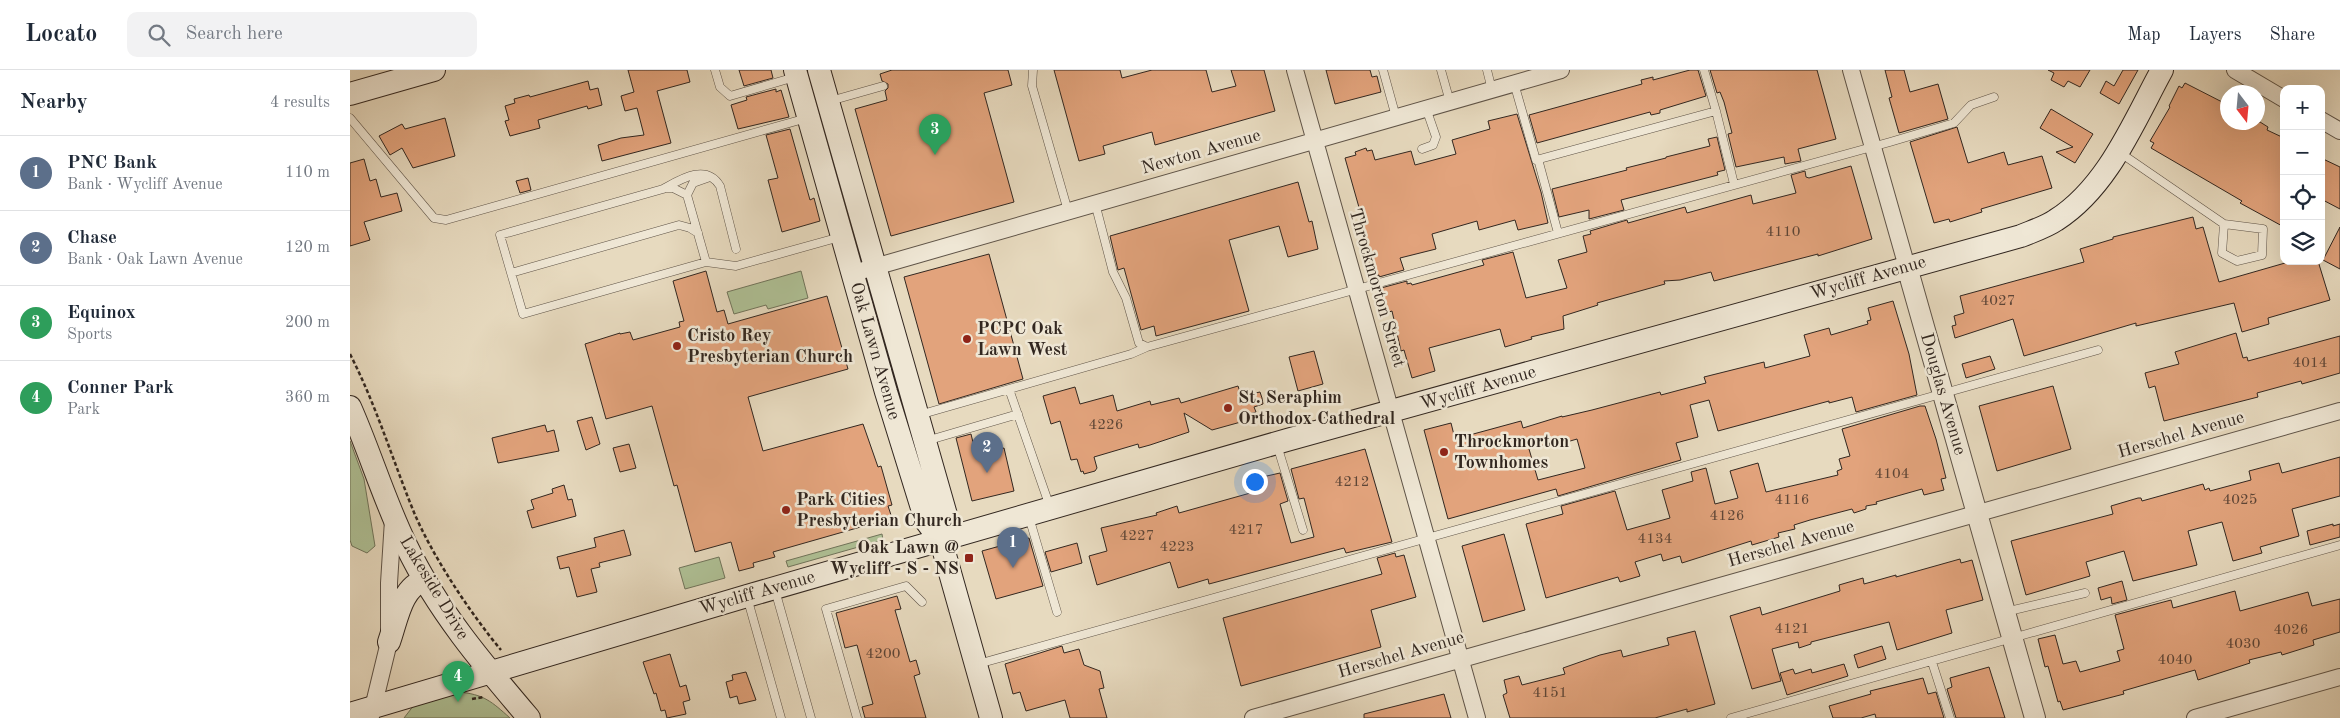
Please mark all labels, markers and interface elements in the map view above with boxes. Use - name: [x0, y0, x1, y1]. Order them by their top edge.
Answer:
- search box: [127, 12, 477, 57]
- icon: search: [145, 21, 173, 49]
- text: Locato: [25, 23, 97, 47]
- text: Search here: [185, 25, 283, 44]
- text: Map: [2127, 26, 2161, 44]
- text: Layers: [2189, 26, 2241, 44]
- text: Share: [2269, 26, 2315, 44]
- north arrow: [2220, 85, 2265, 130]
- map controls: [2280, 85, 2325, 265]
- button: +: [2280, 85, 2325, 130]
- text: Nearby: [20, 92, 88, 113]
- text: 4 results: [270, 95, 330, 111]
- pin: 3: [919, 114, 951, 155]
- street label: Newton Avenue: [1139, 126, 1263, 178]
- button: −: [2280, 130, 2325, 175]
- text: PNC Bank: [67, 154, 157, 173]
- text: 1: [31, 165, 41, 181]
- text: 110 m: [285, 165, 330, 181]
- button: locate: [2280, 175, 2325, 220]
- text: Bank · Wycliff Avenue: [67, 177, 223, 193]
- street label: Throckmorton Street: [1346, 206, 1408, 370]
- button: layers: [2280, 220, 2325, 265]
- house number: 4110: [1766, 225, 1800, 240]
- text: Chase: [67, 229, 117, 248]
- text: 2: [31, 240, 41, 256]
- text: 120 m: [285, 240, 330, 256]
- text: Bank · Oak Lawn Avenue: [67, 252, 243, 268]
- street label: Wycliff Avenue: [1808, 253, 1928, 303]
- street label: Oak Lawn Avenue: [847, 280, 903, 422]
- house number: 4027: [1981, 294, 2015, 309]
- text: Equinox: [67, 304, 136, 323]
- text: 3: [31, 315, 41, 331]
- text: 200 m: [285, 315, 330, 331]
- place label: PCPC Oak Lawn West: [977, 320, 1068, 359]
- text: Sports: [67, 327, 112, 343]
- place label: Cristo Rey Presbyterian Church: [687, 327, 853, 366]
- street label: Douglas Avenue: [1917, 331, 1969, 457]
- marker: PCPC Oak Lawn West: [961, 333, 973, 345]
- marker: Cristo Rey Presbyterian Church: [671, 340, 683, 352]
- house number: 4014: [2293, 356, 2327, 371]
- street label: Wycliff Avenue: [1418, 363, 1538, 413]
- text: Conner Park: [67, 379, 174, 398]
- place label: St. Seraphim Orthodox Cathedral: [1238, 389, 1396, 428]
- text: 4: [31, 390, 41, 406]
- text: 360 m: [285, 390, 330, 406]
- text: Park: [67, 402, 100, 418]
- marker: St. Seraphim Orthodox Cathedral: [1222, 402, 1234, 414]
- street label: Herschel Avenue: [2116, 408, 2246, 462]
- house number: 4226: [1089, 418, 1123, 433]
- pin: 2: [971, 432, 1003, 473]
- place label: Throckmorton Townhomes: [1454, 433, 1569, 472]
- marker: Throckmorton Townhomes: [1438, 446, 1450, 458]
- house number: 4104: [1875, 467, 1909, 482]
- your location: [1242, 469, 1268, 495]
- house number: 4212: [1335, 475, 1369, 490]
- place label: Park Cities Presbyterian Church: [796, 491, 962, 530]
- house number: 4116: [1775, 493, 1809, 508]
- house number: 4025: [2223, 493, 2257, 508]
- marker: Park Cities Presbyterian Church: [780, 504, 792, 516]
- house number: 4126: [1710, 509, 1744, 524]
- street label: Herschel Avenue: [1726, 517, 1856, 571]
- house number: 4217: [1229, 523, 1263, 538]
- pin: 1: [997, 527, 1029, 568]
- house number: 4227: [1120, 529, 1154, 544]
- house number: 4134: [1638, 532, 1672, 547]
- street label: Lakeside Drive: [396, 533, 472, 643]
- place label: Oak Lawn @ Wycliff - S - NS: [830, 539, 959, 578]
- house number: 4223: [1160, 540, 1194, 555]
- marker: Oak Lawn @ Wycliff - S - NS: [963, 552, 975, 564]
- street label: Wycliff Avenue: [697, 568, 817, 618]
- house number: 4121: [1775, 622, 1809, 637]
- house number: 4026: [2274, 623, 2308, 638]
- street label: Herschel Avenue: [1336, 628, 1466, 682]
- house number: 4030: [2226, 637, 2260, 652]
- house number: 4200: [866, 647, 900, 662]
- house number: 4040: [2158, 653, 2192, 668]
- pin: 4: [442, 661, 474, 702]
- house number: 4151: [1533, 686, 1567, 701]

